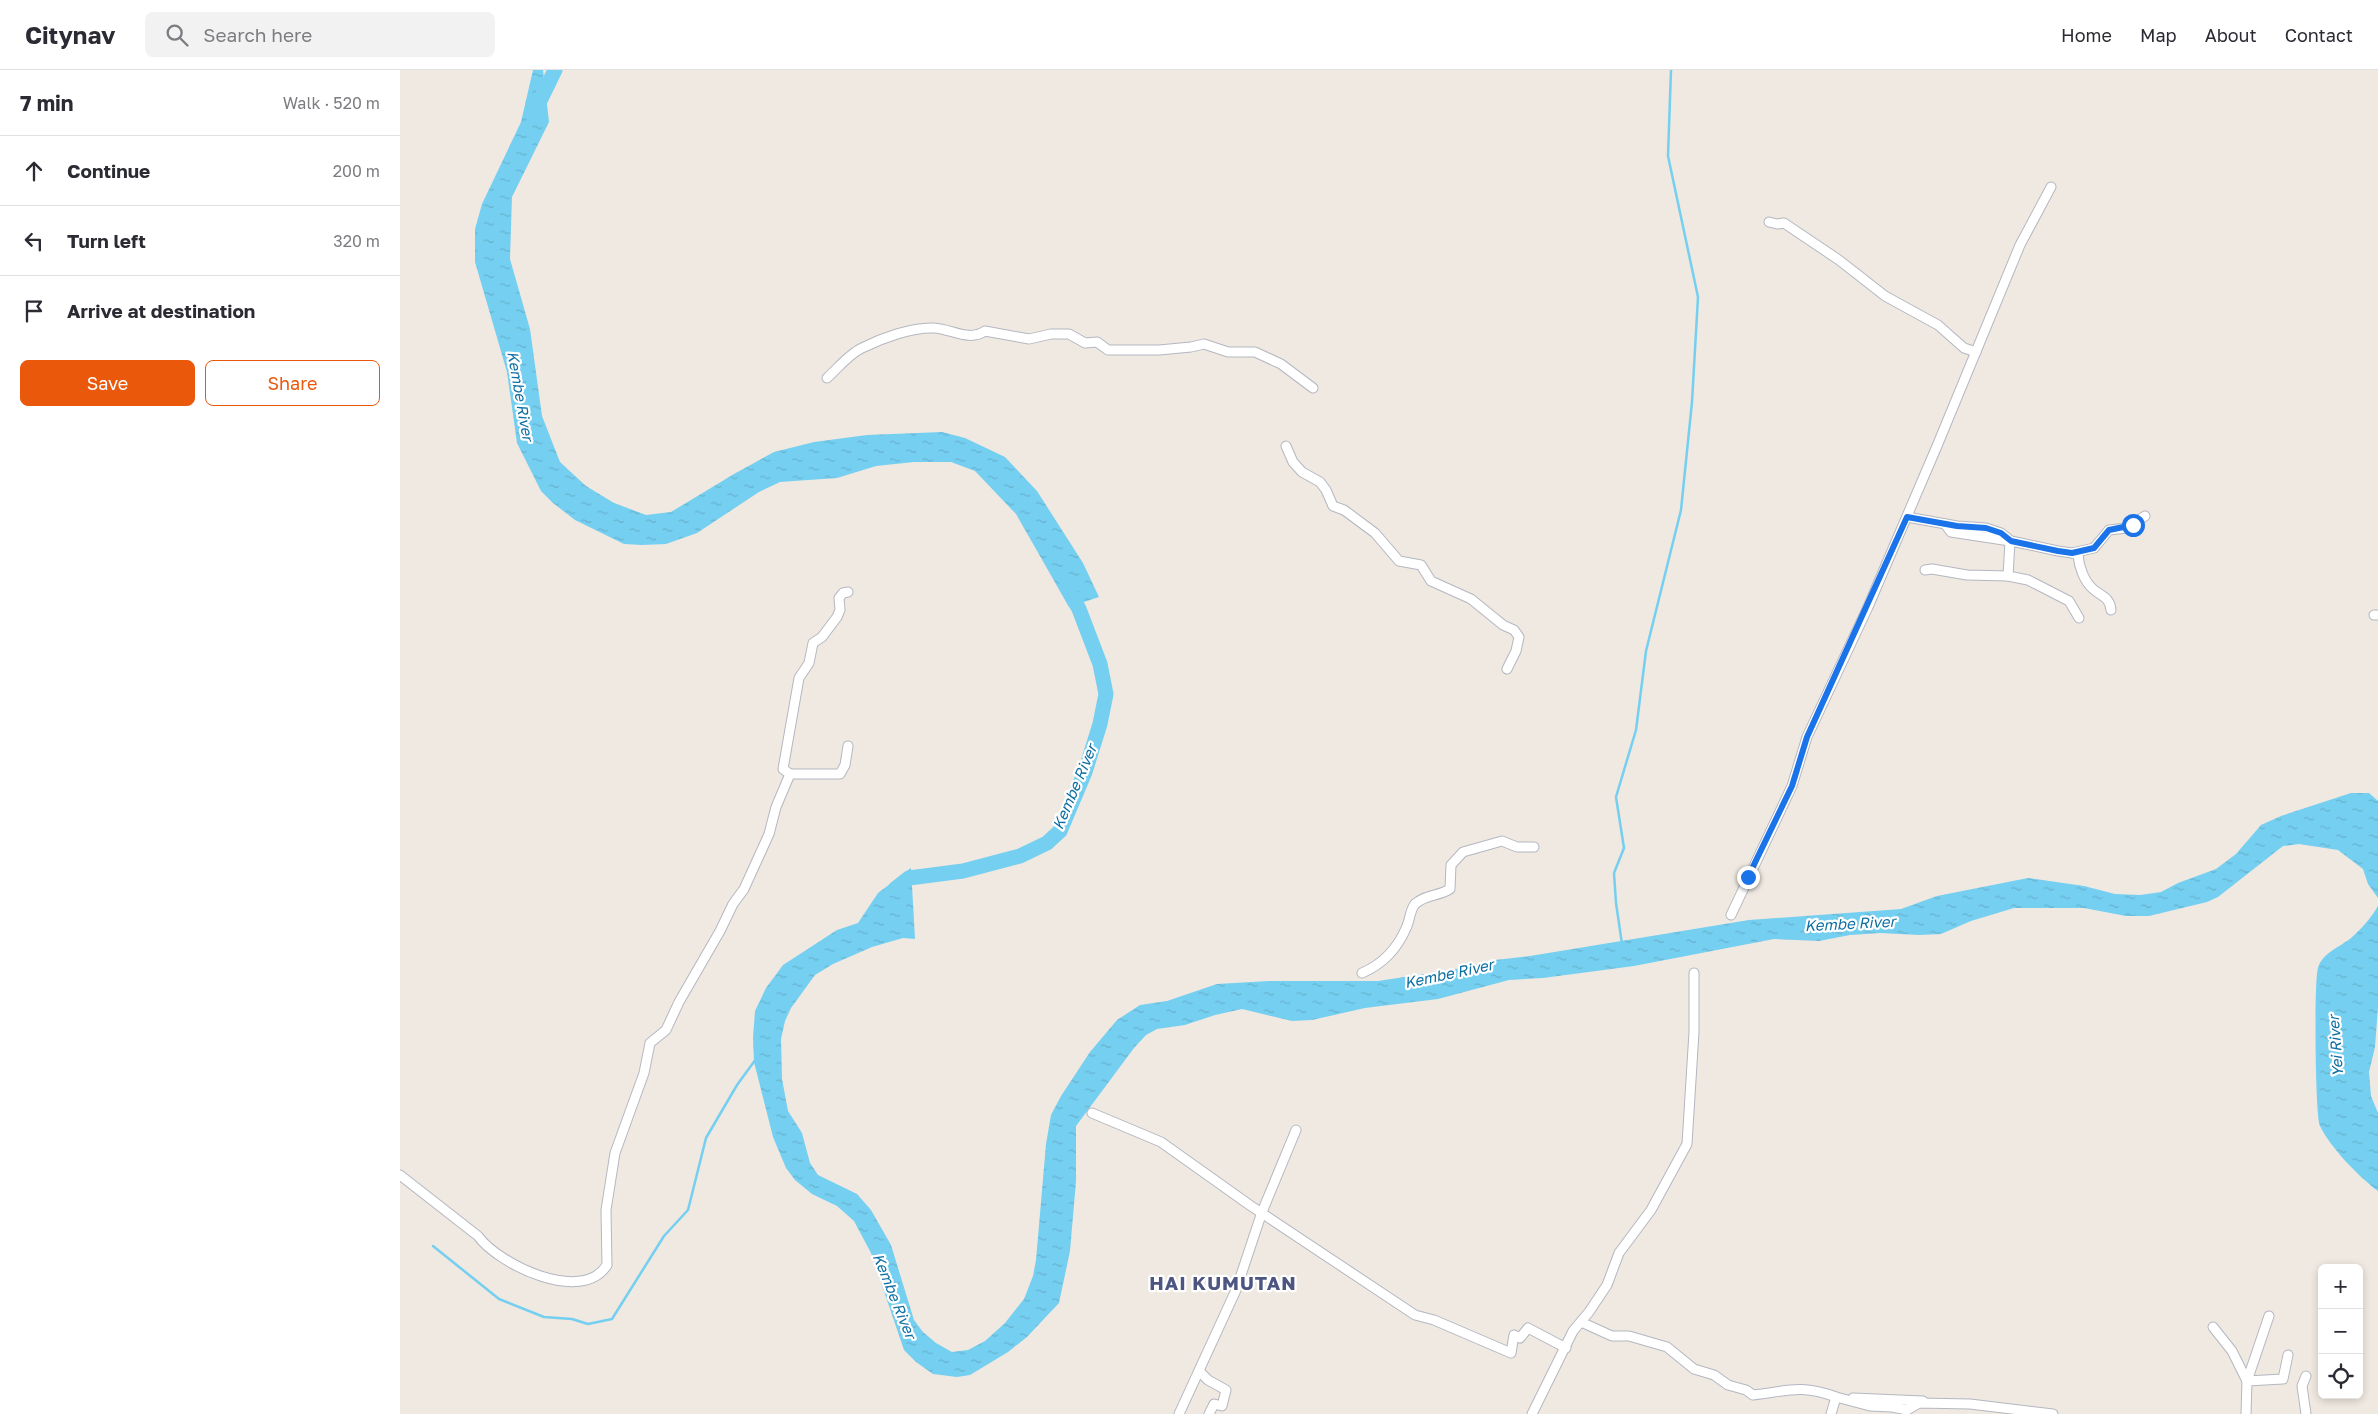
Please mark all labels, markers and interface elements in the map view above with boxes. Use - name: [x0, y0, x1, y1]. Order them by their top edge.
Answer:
- search box: [145, 12, 495, 57]
- text: Citynav: [25, 20, 115, 49]
- icon: search: [163, 21, 191, 49]
- text: Search here: [203, 23, 312, 46]
- text: Home: [2061, 24, 2112, 46]
- text: Map: [2140, 24, 2177, 46]
- text: About: [2205, 24, 2257, 46]
- text: Contact: [2285, 24, 2353, 46]
- text: 7 min: [20, 90, 74, 116]
- text: Walk · 520 m: [283, 93, 380, 113]
- icon: ahead: [20, 157, 48, 185]
- text: Continue: [67, 159, 150, 182]
- text: 200 m: [333, 161, 380, 181]
- icon: left: [20, 227, 48, 255]
- text: Turn left: [67, 229, 146, 252]
- text: 320 m: [333, 231, 380, 251]
- icon: arrive: [20, 297, 48, 325]
- text: Arrive at destination: [67, 299, 255, 322]
- water label: Kembe River: [504, 350, 538, 444]
- button: Save: [20, 360, 195, 406]
- button: Share: [205, 360, 380, 406]
- route start: [2122, 514, 2145, 537]
- water label: Kembe River: [1048, 739, 1101, 832]
- route end: [1737, 866, 1760, 889]
- water label: Kembe River: [1804, 912, 1898, 934]
- water label: Kembe River: [1403, 954, 1497, 991]
- water label: Yei River: [2324, 1013, 2346, 1077]
- water label: Kembe River: [870, 1250, 921, 1343]
- map controls: [2318, 1264, 2363, 1399]
- button: +: [2318, 1264, 2363, 1309]
- district label: HAI KUMUTAN: [1149, 1271, 1297, 1294]
- button: −: [2318, 1309, 2363, 1354]
- button: locate: [2318, 1354, 2363, 1399]

